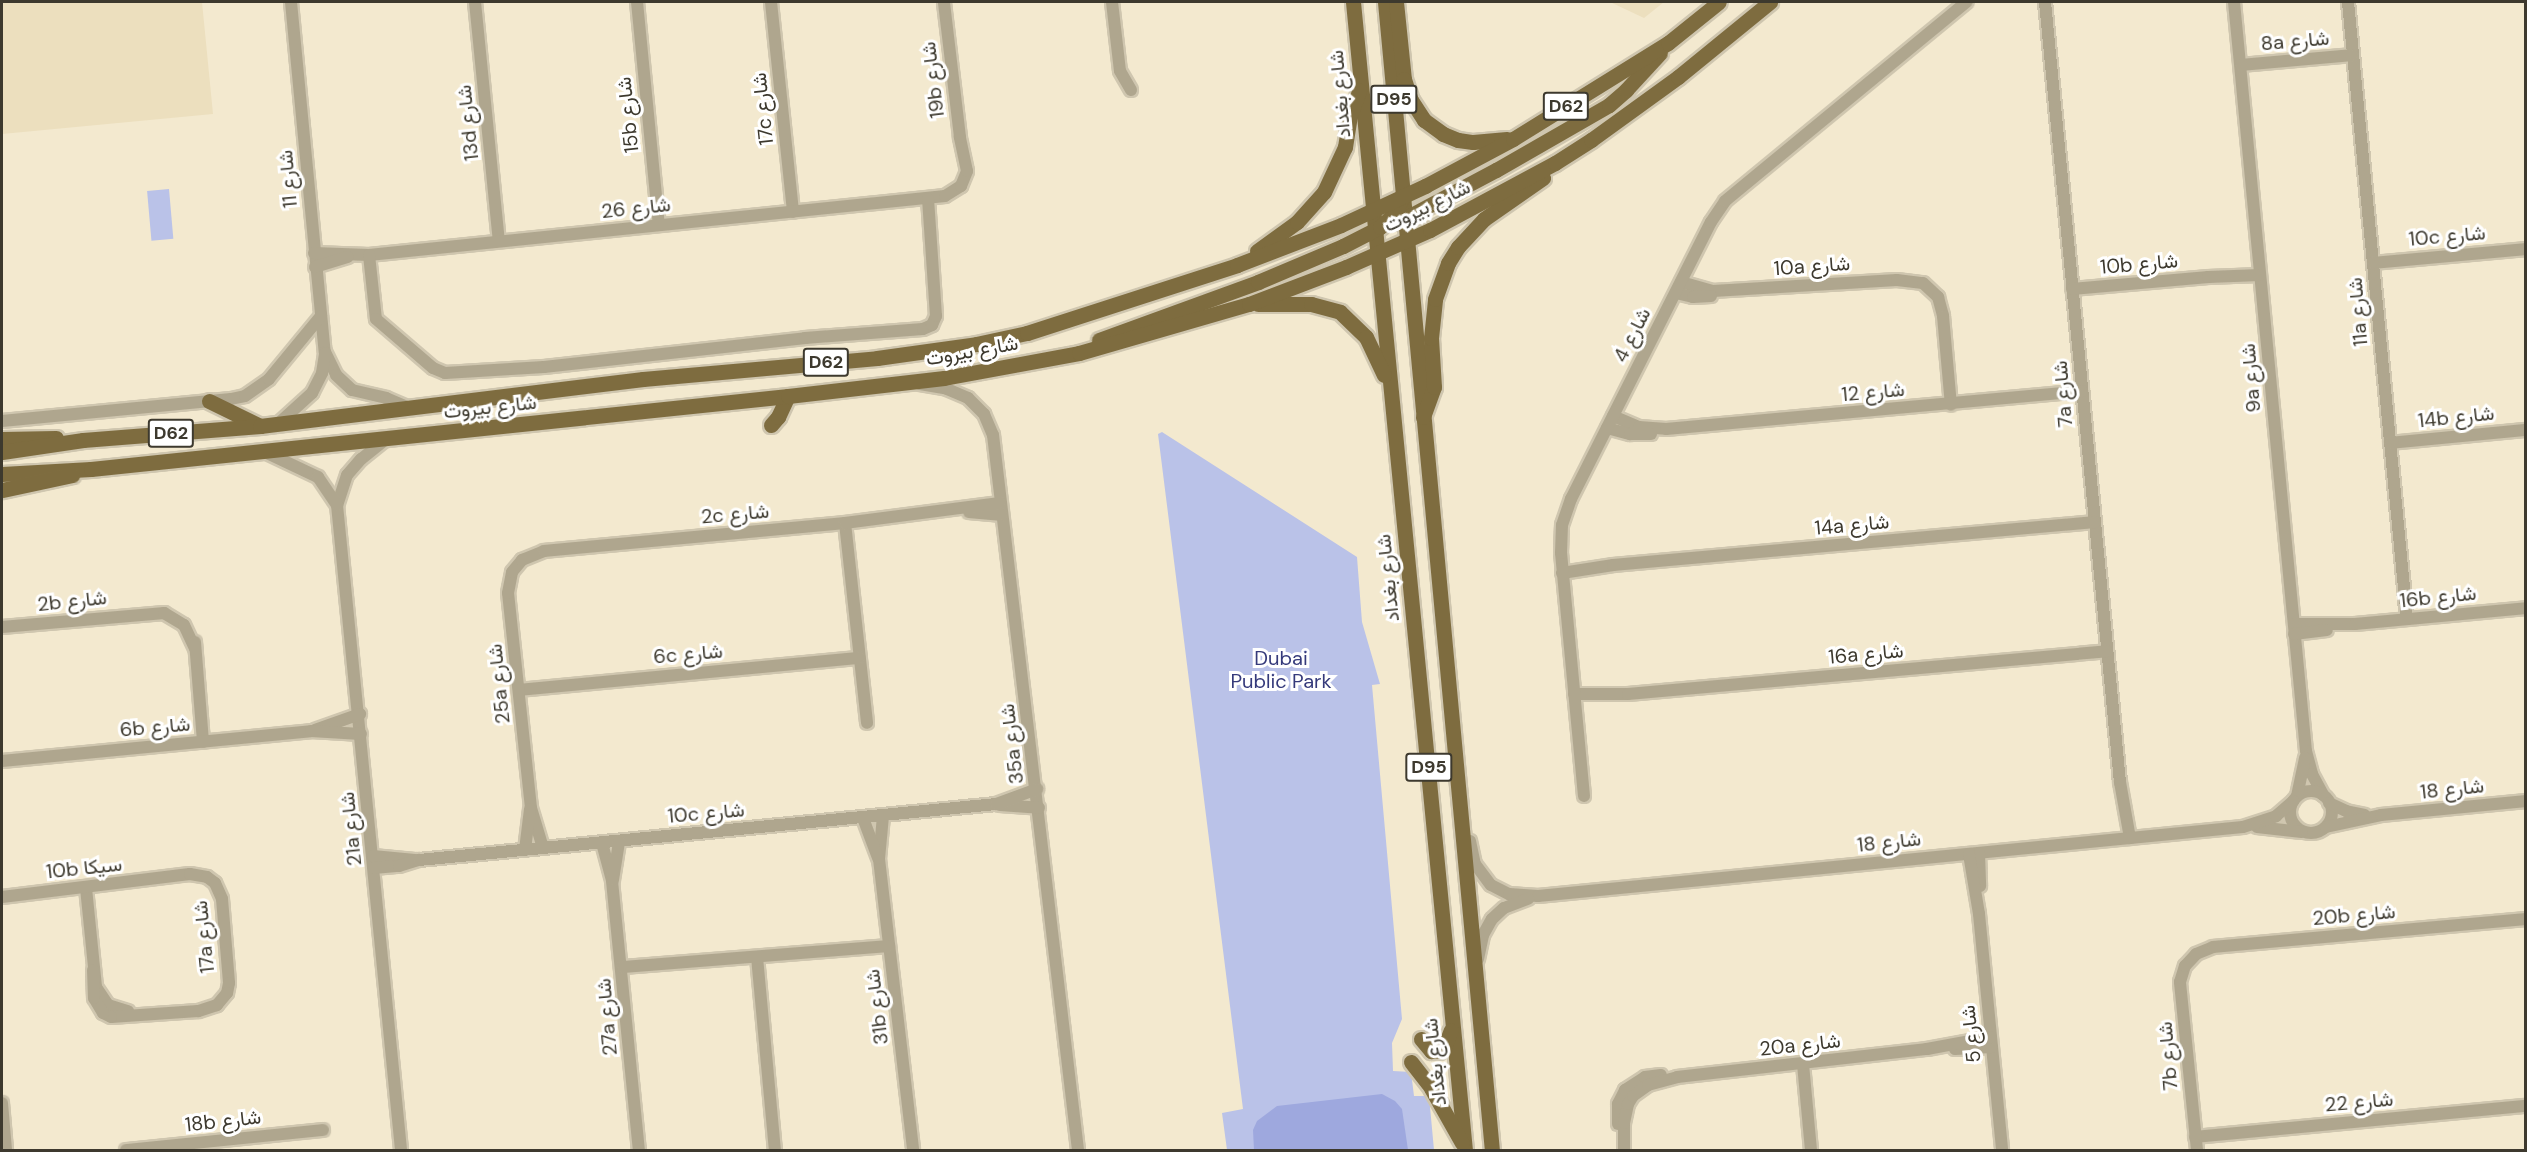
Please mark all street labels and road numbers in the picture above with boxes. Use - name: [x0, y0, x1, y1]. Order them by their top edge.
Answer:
- street label: 8a شارع: [2260, 26, 2330, 56]
- street label: 19b شارع: [916, 40, 950, 120]
- street label: شارع بغداد: [1324, 49, 1356, 139]
- street label: 17c شارع: [747, 72, 779, 146]
- street label: 15b شارع: [612, 76, 644, 154]
- street label: 13d شارع: [452, 84, 484, 162]
- road number: D95: [1370, 84, 1418, 114]
- road number: D62: [1542, 91, 1590, 121]
- street label: شارع 11: [274, 149, 302, 209]
- street label: شارع بيروت: [1380, 175, 1474, 237]
- street label: شارع 26: [600, 192, 672, 224]
- street label: 10c شارع: [2408, 221, 2486, 251]
- street label: 10b شارع: [2099, 249, 2179, 279]
- street label: 10a شارع: [1773, 251, 1851, 281]
- street label: 11a شارع: [2343, 277, 2373, 347]
- street label: شارع 4: [1608, 304, 1656, 366]
- street label: شارع بيروت: [924, 331, 1020, 371]
- street label: 9a شارع: [2236, 343, 2266, 413]
- road number: D62: [802, 347, 850, 377]
- street label: 7a شارع: [2048, 360, 2078, 428]
- street label: شارع 12: [1840, 377, 1906, 407]
- street label: شارع بيروت: [442, 390, 538, 424]
- street label: 14b شارع: [2417, 401, 2495, 433]
- road number: D62: [147, 418, 195, 448]
- street label: 2c شارع: [700, 499, 770, 529]
- street label: 14a شارع: [1814, 510, 1890, 540]
- street label: شارع بغداد: [1371, 533, 1405, 623]
- street label: 16b شارع: [2399, 581, 2477, 613]
- street label: 2b شارع: [36, 585, 108, 617]
- street label: 6c شارع: [652, 639, 724, 669]
- street label: 16a شارع: [1827, 639, 1905, 669]
- street label: 25a شارع: [483, 643, 515, 725]
- street label: 35a شارع: [995, 703, 1029, 785]
- street label: 6b شارع: [119, 712, 191, 742]
- road number: D95: [1405, 752, 1453, 782]
- street label: شارع 18: [2419, 774, 2485, 804]
- street label: 21a شارع: [335, 791, 367, 867]
- street label: 10c شارع: [667, 798, 745, 828]
- street label: شارع 18: [1856, 827, 1922, 857]
- street label: 10b سيكا: [45, 852, 123, 884]
- street label: 20b شارع: [2312, 899, 2396, 931]
- street label: 17a شارع: [188, 900, 220, 974]
- street label: 31b شارع: [860, 968, 894, 1046]
- street label: 27a شارع: [592, 977, 622, 1057]
- street label: شارع 5: [1956, 1004, 1986, 1064]
- street label: شارع بغداد: [1418, 1017, 1452, 1107]
- street label: 7b شارع: [2153, 1021, 2183, 1091]
- street label: 20a شارع: [1758, 1029, 1842, 1061]
- street label: شارع 22: [2324, 1087, 2394, 1117]
- street label: 18b شارع: [184, 1105, 262, 1137]

